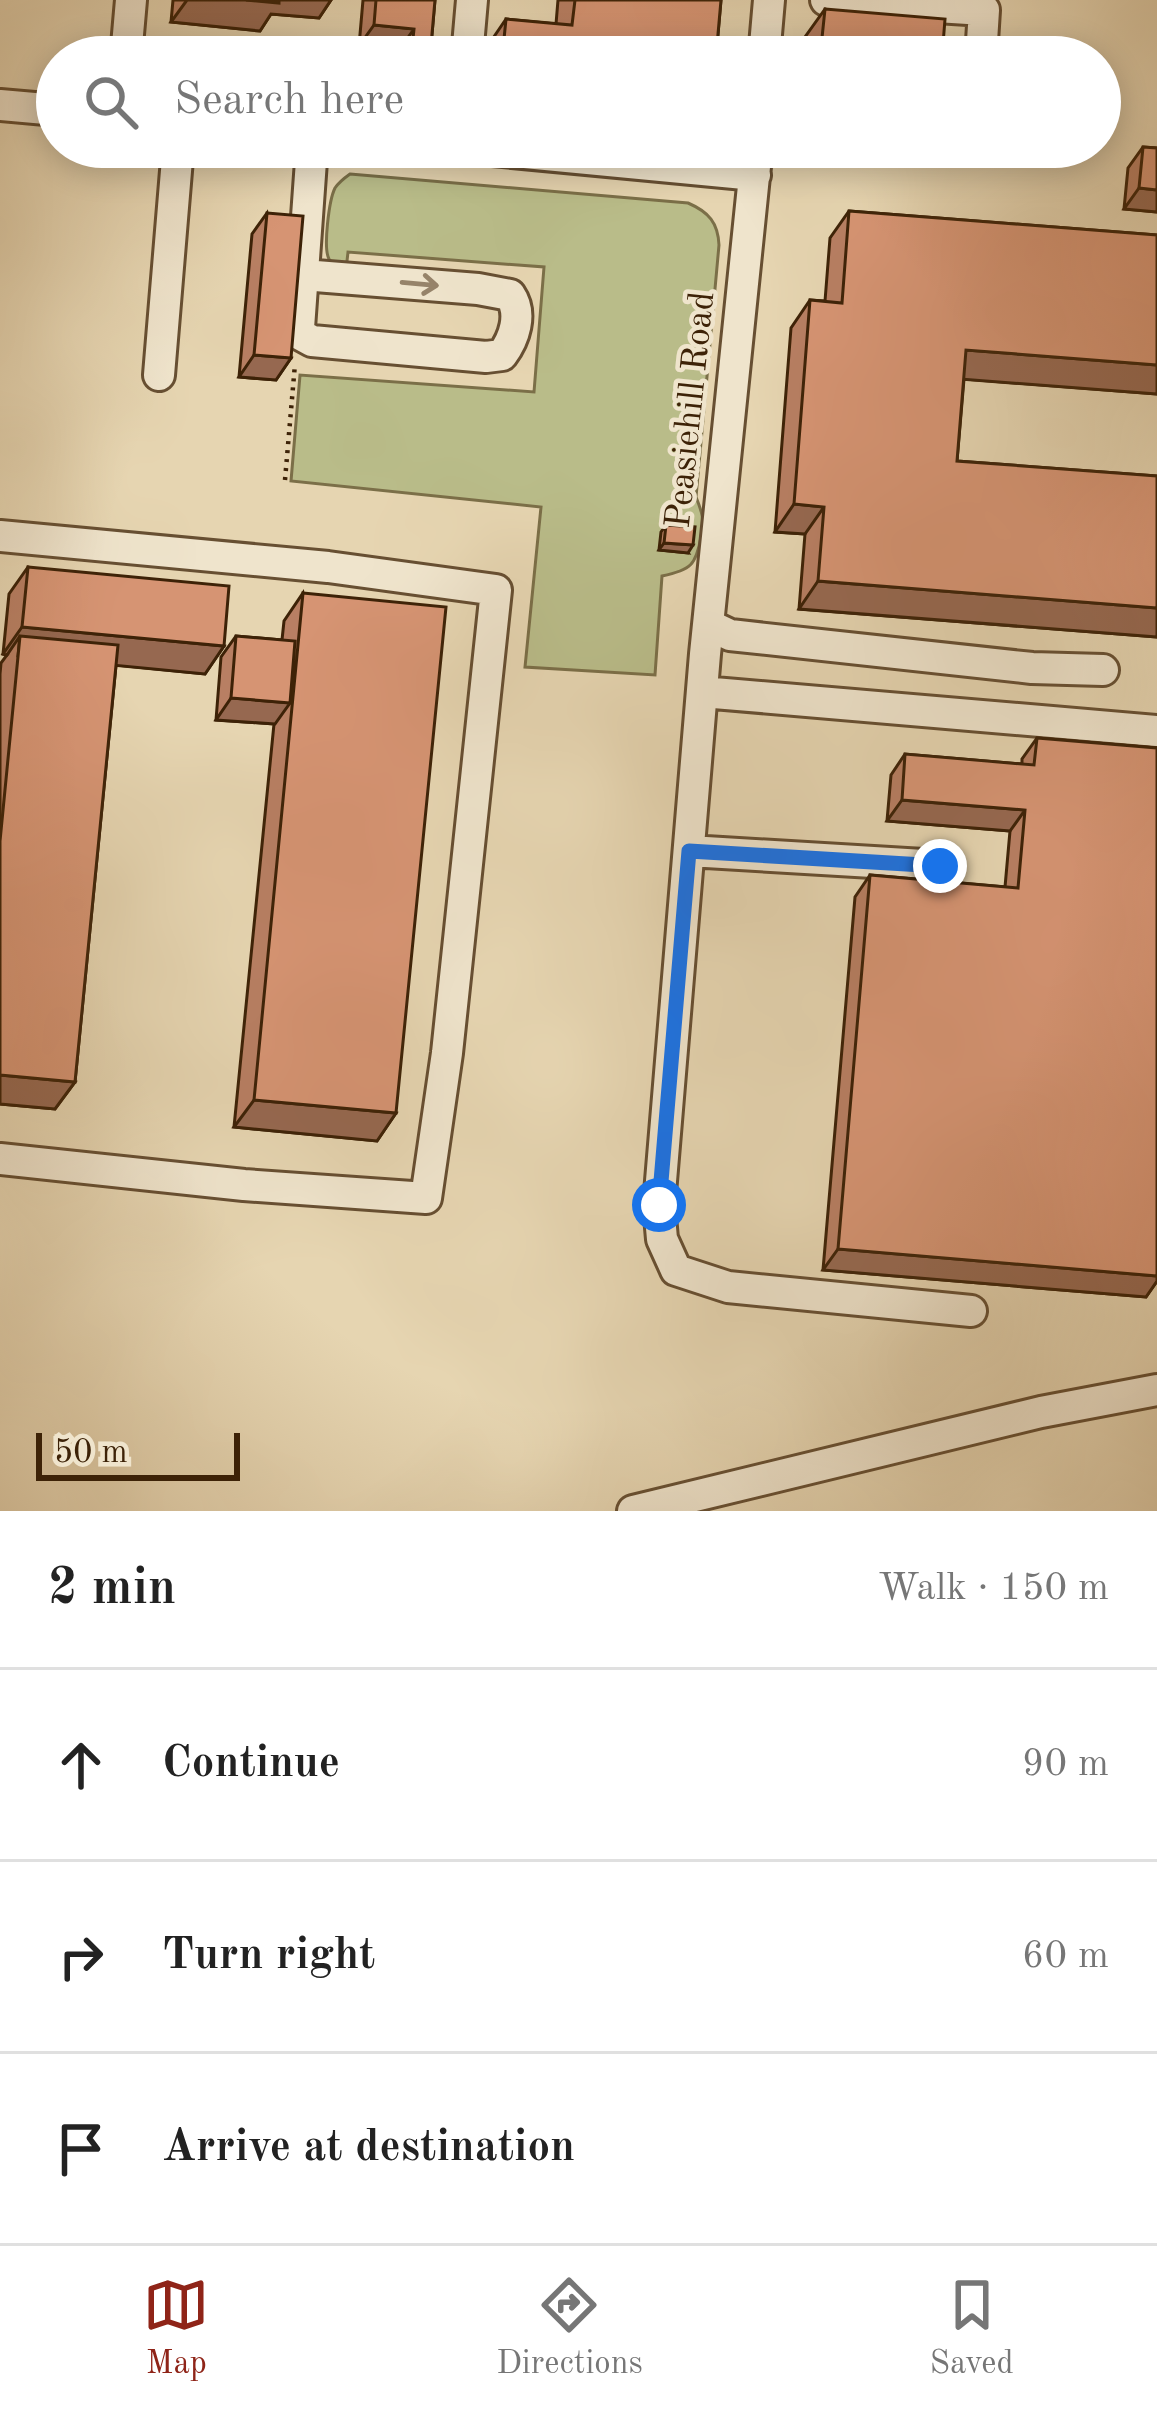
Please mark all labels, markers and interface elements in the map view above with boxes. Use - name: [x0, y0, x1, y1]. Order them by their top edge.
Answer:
- search box: [36, 36, 1121, 168]
- icon: search: [78, 69, 144, 135]
- text: Search here: [174, 79, 404, 124]
- one-way arrow: [400, 273, 439, 296]
- street label: Peasiehill Road: [662, 290, 722, 530]
- route end: [913, 839, 967, 893]
- route start: [632, 1178, 686, 1232]
- scale bar: [36, 1427, 240, 1480]
- text: 50 m: [54, 1437, 128, 1470]
- text: 2 min: [48, 1564, 176, 1615]
- text: Walk · 150 m: [878, 1569, 1109, 1608]
- icon: ahead: [48, 1732, 114, 1798]
- text: Continue: [162, 1742, 340, 1787]
- text: 90 m: [1022, 1745, 1109, 1784]
- icon: right: [48, 1924, 114, 1990]
- text: Turn right: [162, 1934, 375, 1979]
- text: 60 m: [1022, 1937, 1109, 1976]
- icon: arrive: [48, 2116, 114, 2182]
- text: Arrive at destination: [162, 2126, 575, 2171]
- tab: Map: [143, 2272, 209, 2385]
- tab: Directions: [496, 2272, 643, 2385]
- tab: Saved: [930, 2272, 1014, 2385]

